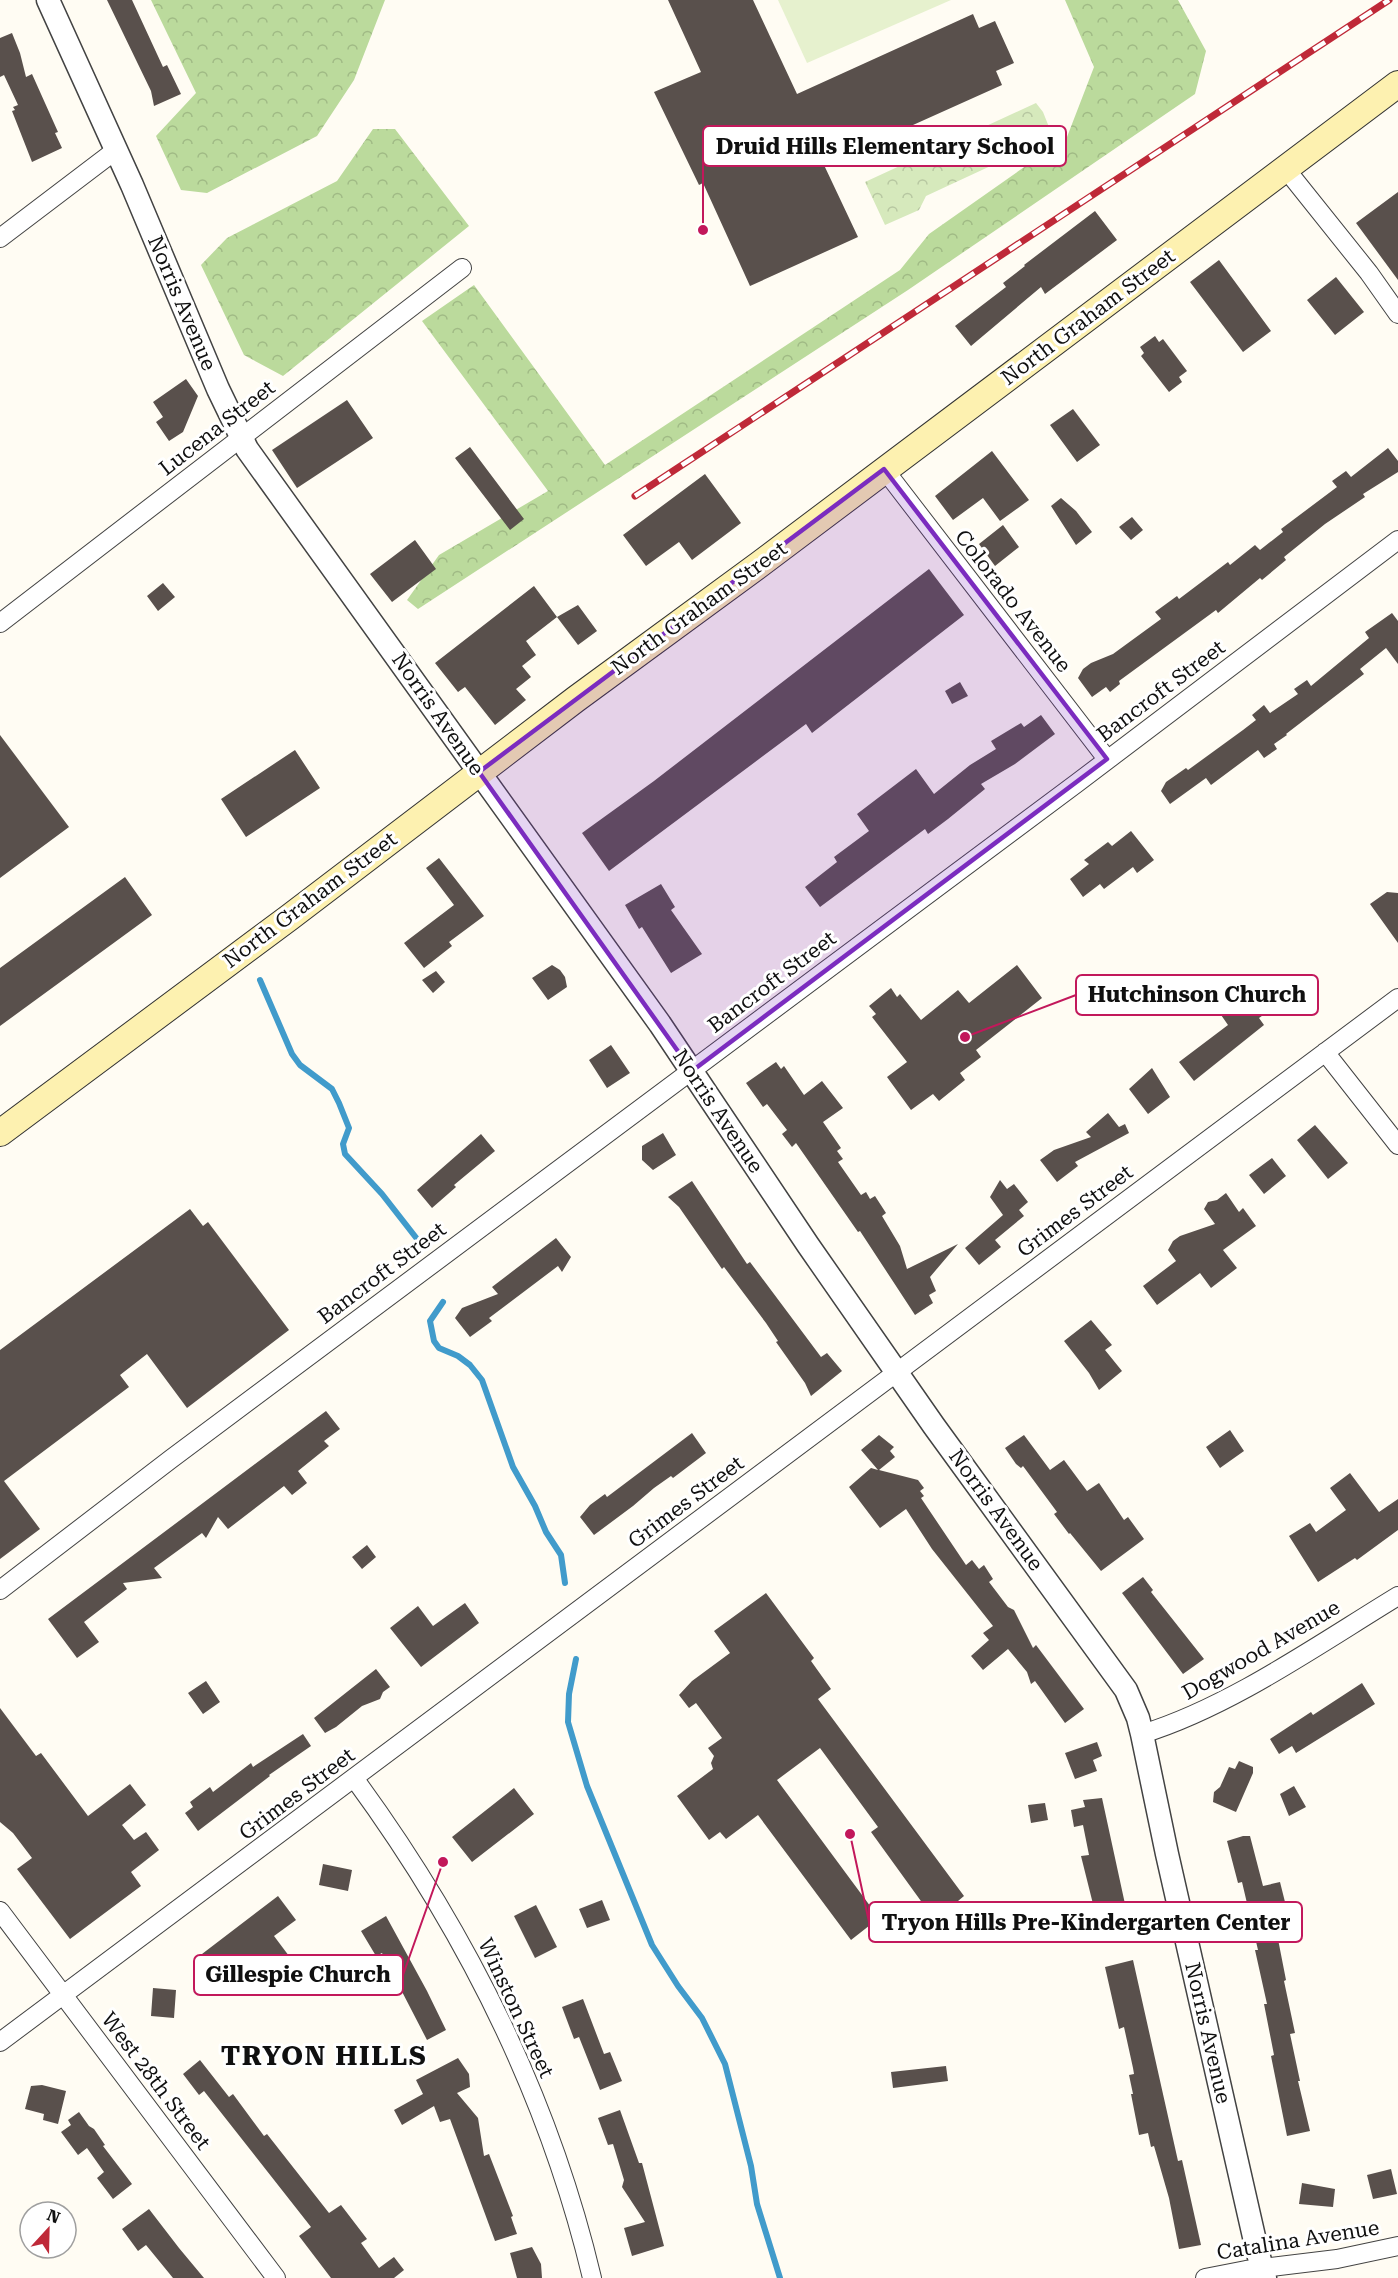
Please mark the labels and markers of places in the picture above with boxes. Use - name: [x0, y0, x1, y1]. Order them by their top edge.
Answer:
- callout: Druid Hills Elementary School: [703, 126, 1066, 166]
- callout: Hutchinson Church: [1076, 975, 1318, 1015]
- callout: Tryon Hills Pre-Kindergarten Center: [869, 1902, 1302, 1942]
- callout: Gillespie Church: [194, 1955, 403, 1995]

